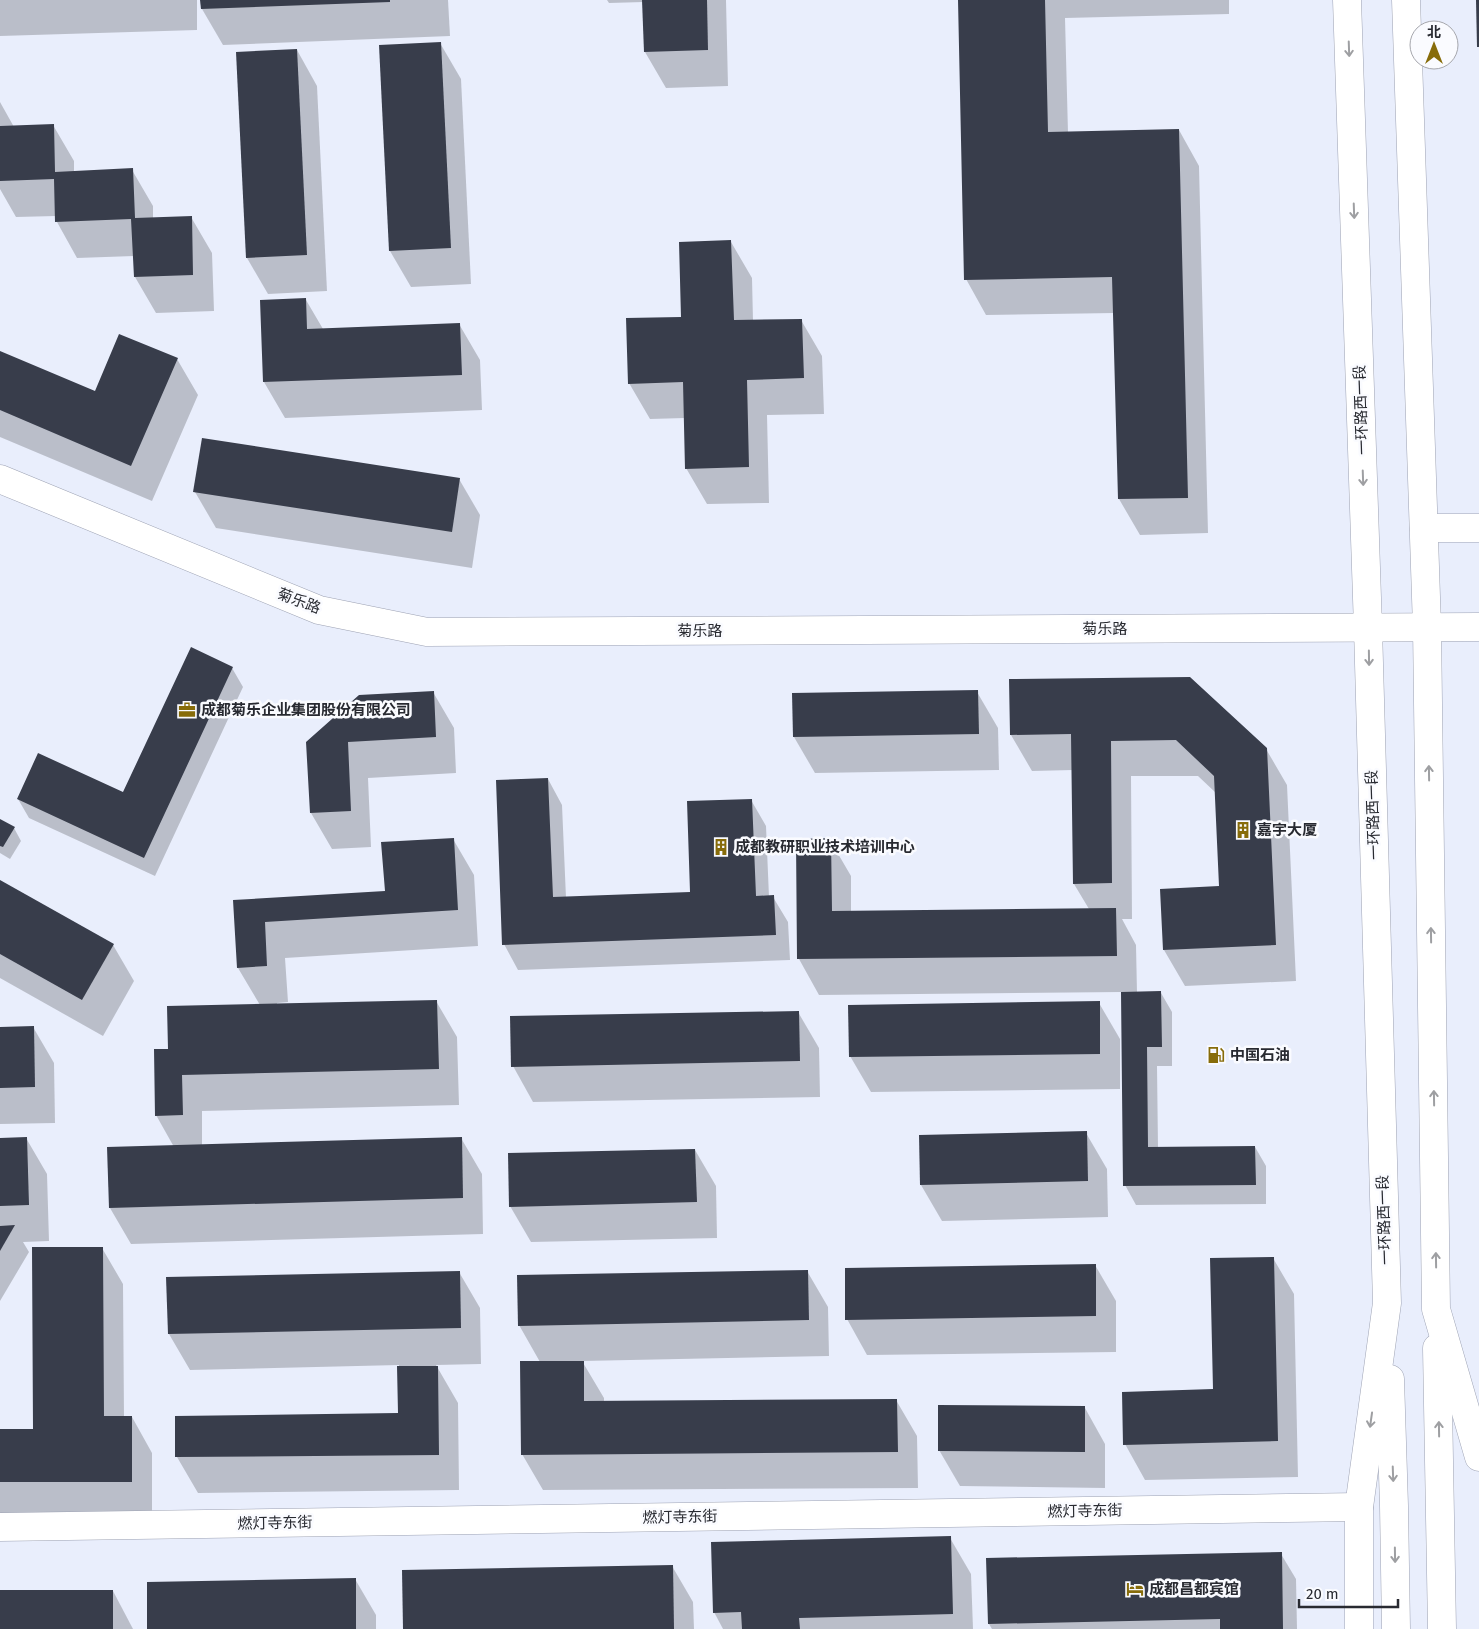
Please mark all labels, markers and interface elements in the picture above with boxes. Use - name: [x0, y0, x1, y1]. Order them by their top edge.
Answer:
- north arrow: [1409, 20, 1459, 70]
- text: 北: [1427, 24, 1441, 41]
- one-way arrow: [1344, 40, 1354, 56]
- one-way arrow: [1350, 203, 1359, 219]
- street label: 一环路西一段: [1350, 365, 1372, 455]
- one-way arrow: [1358, 470, 1368, 486]
- street label: 菊乐路: [275, 585, 323, 617]
- street label: 菊乐路: [1082, 620, 1128, 638]
- street label: 菊乐路: [677, 622, 723, 640]
- one-way arrow: [1364, 650, 1374, 666]
- office icon: 成都菊乐企业集团股份有限公司: [177, 700, 197, 720]
- place label: 成都菊乐企业集团股份有限公司: [201, 701, 411, 719]
- one-way arrow: [1424, 765, 1434, 782]
- street label: 一环路西一段: [1362, 770, 1384, 860]
- building icon: 嘉宇大厦: [1233, 820, 1253, 840]
- place label: 嘉宇大厦: [1257, 821, 1317, 839]
- building icon: 成都教研职业技术培训中心: [711, 837, 731, 857]
- place label: 成都教研职业技术培训中心: [735, 838, 915, 856]
- one-way arrow: [1426, 928, 1436, 944]
- fuel station icon: 中国石油: [1206, 1045, 1226, 1065]
- place label: 中国石油: [1230, 1046, 1290, 1064]
- one-way arrow: [1429, 1090, 1438, 1106]
- street label: 一环路西一段: [1373, 1175, 1395, 1265]
- one-way arrow: [1431, 1253, 1441, 1269]
- one-way arrow: [1366, 1412, 1376, 1428]
- one-way arrow: [1434, 1421, 1444, 1437]
- one-way arrow: [1388, 1465, 1398, 1481]
- street label: 燃灯寺东街: [1047, 1501, 1123, 1521]
- street label: 燃灯寺东街: [642, 1507, 718, 1527]
- street label: 燃灯寺东街: [237, 1513, 313, 1533]
- one-way arrow: [1390, 1546, 1400, 1563]
- scale bar: [1299, 1576, 1398, 1608]
- hotel icon: 成都昌都宾馆: [1125, 1579, 1145, 1599]
- place label: 成都昌都宾馆: [1149, 1580, 1239, 1598]
- text: 20 m: [1306, 1585, 1339, 1603]

